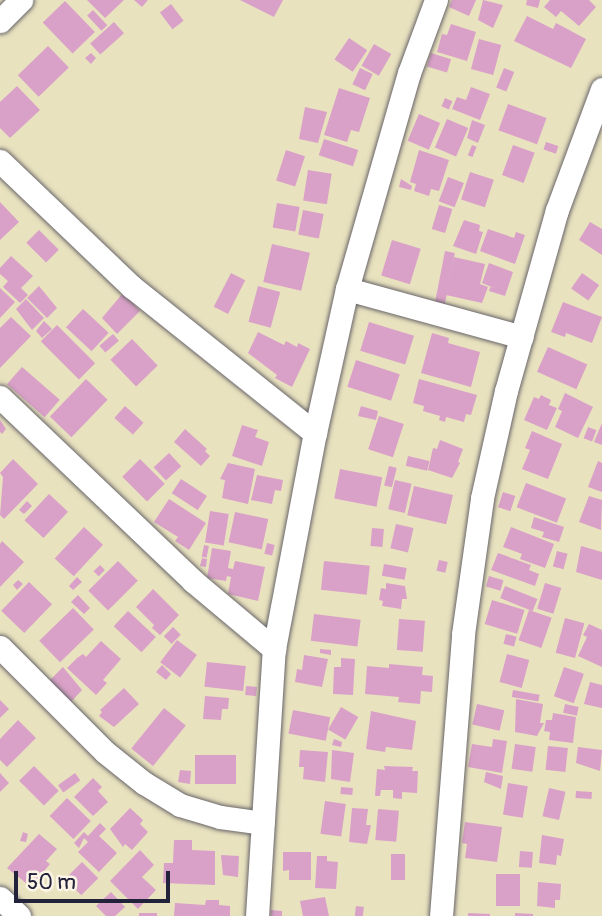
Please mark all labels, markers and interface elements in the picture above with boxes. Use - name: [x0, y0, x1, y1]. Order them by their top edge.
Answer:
- scale bar: [18, 856, 173, 900]
- text: 50 m: [27, 869, 76, 896]

